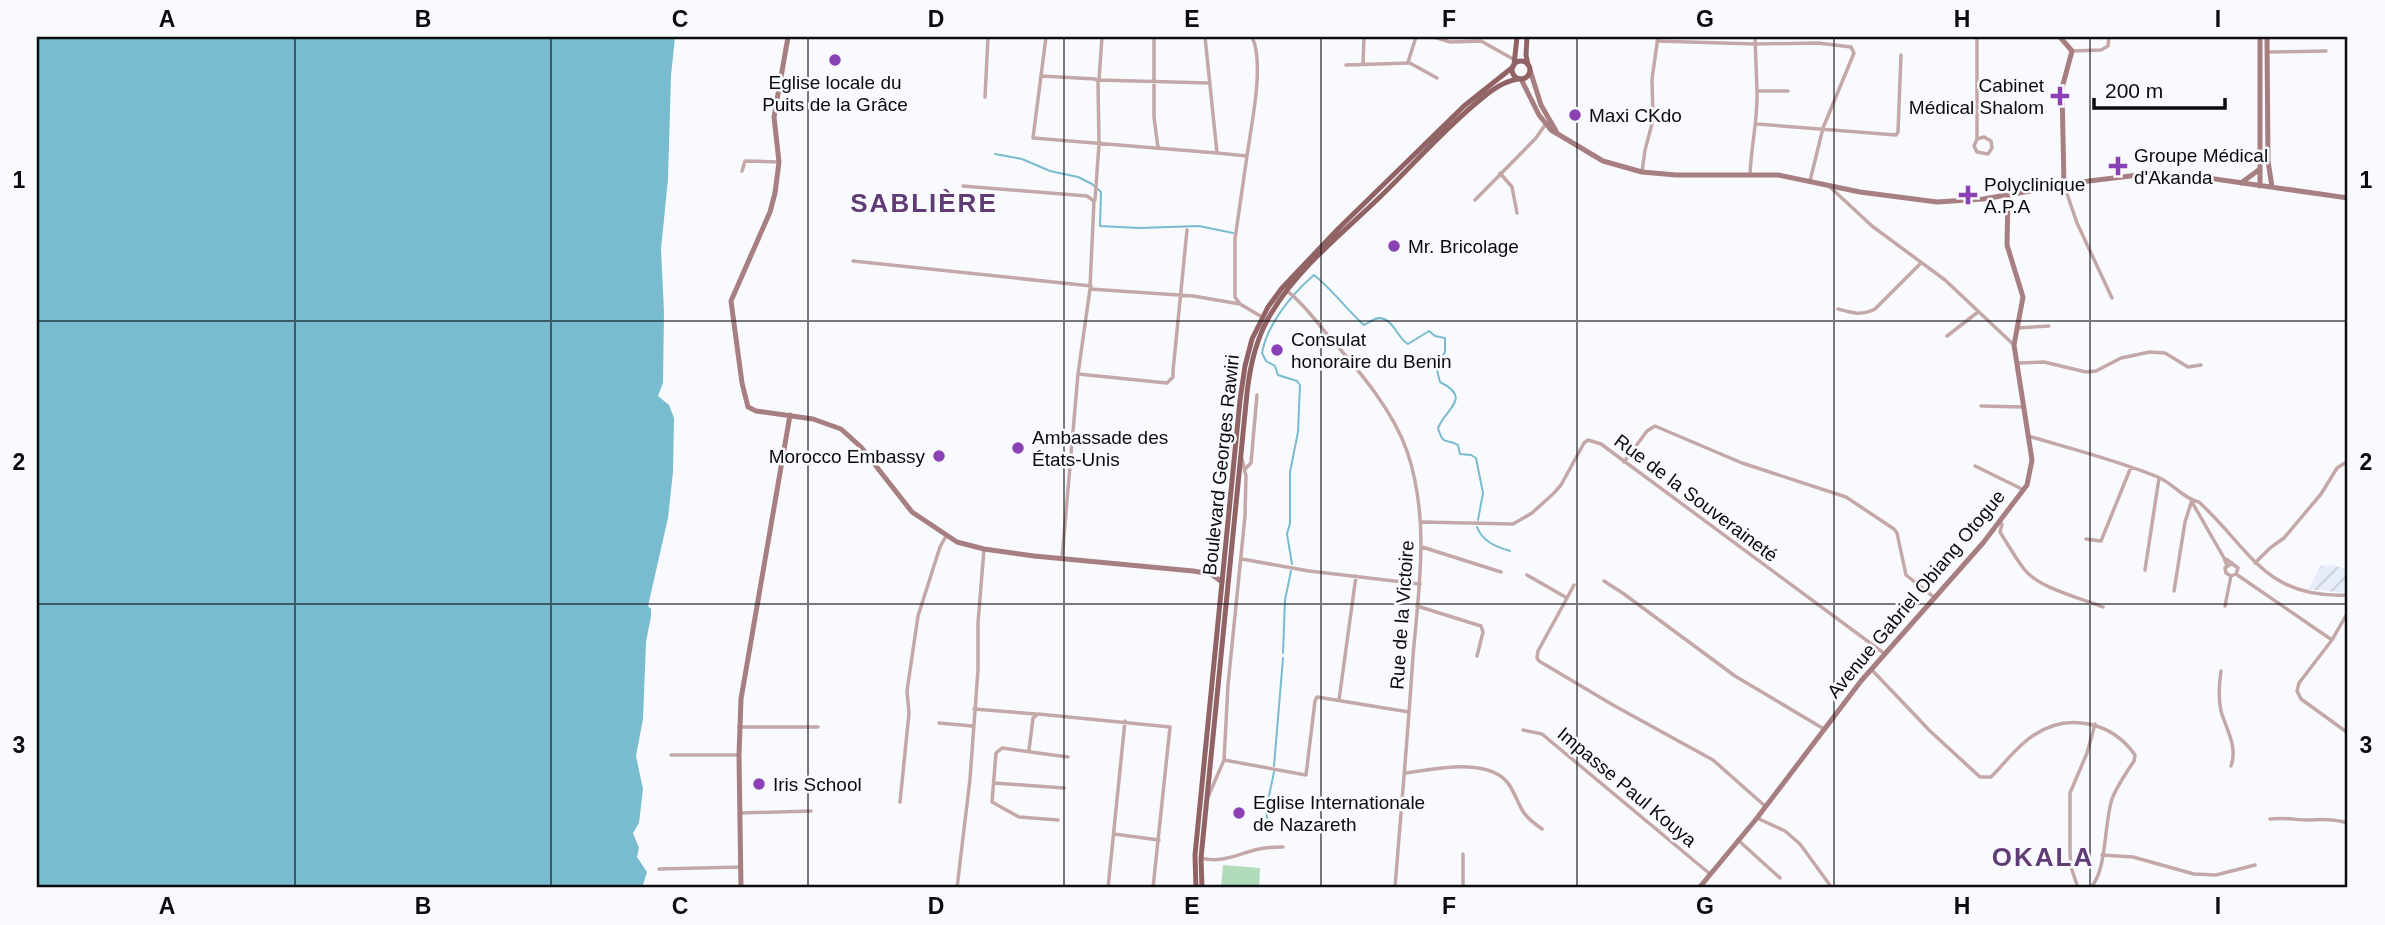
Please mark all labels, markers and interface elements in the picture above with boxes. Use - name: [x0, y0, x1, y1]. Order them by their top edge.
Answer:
- text: A: [159, 6, 175, 32]
- text: B: [415, 6, 431, 32]
- text: C: [672, 6, 688, 32]
- text: D: [928, 6, 944, 32]
- text: E: [1184, 6, 1200, 32]
- text: F: [1442, 6, 1456, 32]
- text: G: [1696, 6, 1714, 32]
- text: H: [1954, 6, 1970, 32]
- text: I: [2215, 6, 2221, 32]
- marker: Eglise locale du Puits de la Grâce: [827, 52, 843, 68]
- scale bar: [2094, 66, 2226, 110]
- place label: Eglise locale du Puits de la Grâce: [762, 72, 908, 115]
- place label: Cabinet Médical Shalom: [1909, 75, 2045, 118]
- text: 200 m: [2105, 79, 2163, 102]
- marker: Cabinet Médical Shalom: [2050, 86, 2070, 106]
- place label: Maxi CKdo: [1589, 105, 1682, 126]
- marker: Maxi CKdo: [1567, 107, 1583, 123]
- place label: Groupe Médical d'Akanda: [2134, 145, 2268, 188]
- marker: Groupe Médical d'Akanda: [2108, 156, 2128, 176]
- text: 1: [13, 167, 26, 193]
- text: 1: [2360, 167, 2373, 193]
- place label: Polyclinique A.P.A: [1984, 174, 2085, 217]
- marker: Polyclinique A.P.A: [1958, 185, 1978, 205]
- district label: SABLIÈRE: [850, 188, 998, 218]
- place label: Mr. Bricolage: [1408, 236, 1519, 257]
- marker: Mr. Bricolage: [1386, 238, 1402, 254]
- place label: Consulat honoraire du Benin: [1291, 329, 1452, 372]
- marker: Consulat honoraire du Benin: [1269, 342, 1285, 358]
- street label: Boulevard Georges Rawiri: [1199, 354, 1243, 576]
- place label: Ambassade des États-Unis: [1032, 427, 1168, 470]
- street label: Rue de la Souveraineté: [1610, 430, 1782, 566]
- marker: Ambassade des États-Unis: [1010, 440, 1026, 456]
- place label: Morocco Embassy: [769, 446, 925, 467]
- marker: Morocco Embassy: [931, 448, 947, 464]
- text: 2: [13, 449, 25, 475]
- text: 2: [2360, 449, 2372, 475]
- street label: Avenue Gabriel Obiang Otogue: [1823, 486, 2009, 702]
- street label: Rue de la Victoire: [1386, 540, 1418, 690]
- street label: Impasse Paul Kouya: [1554, 723, 1701, 851]
- text: 3: [13, 732, 25, 758]
- text: 3: [2360, 732, 2372, 758]
- place label: Iris School: [773, 774, 862, 795]
- marker: Iris School: [751, 776, 767, 792]
- place label: Eglise Internationale de Nazareth: [1253, 792, 1425, 835]
- marker: Eglise Internationale de Nazareth: [1231, 805, 1247, 821]
- district label: OKALA: [1992, 842, 2094, 872]
- text: A: [159, 893, 175, 919]
- text: B: [415, 893, 431, 919]
- text: C: [672, 893, 688, 919]
- text: D: [928, 893, 944, 919]
- text: E: [1184, 893, 1200, 919]
- text: F: [1442, 893, 1456, 919]
- text: G: [1696, 893, 1714, 919]
- text: H: [1954, 893, 1970, 919]
- text: I: [2215, 893, 2221, 919]

